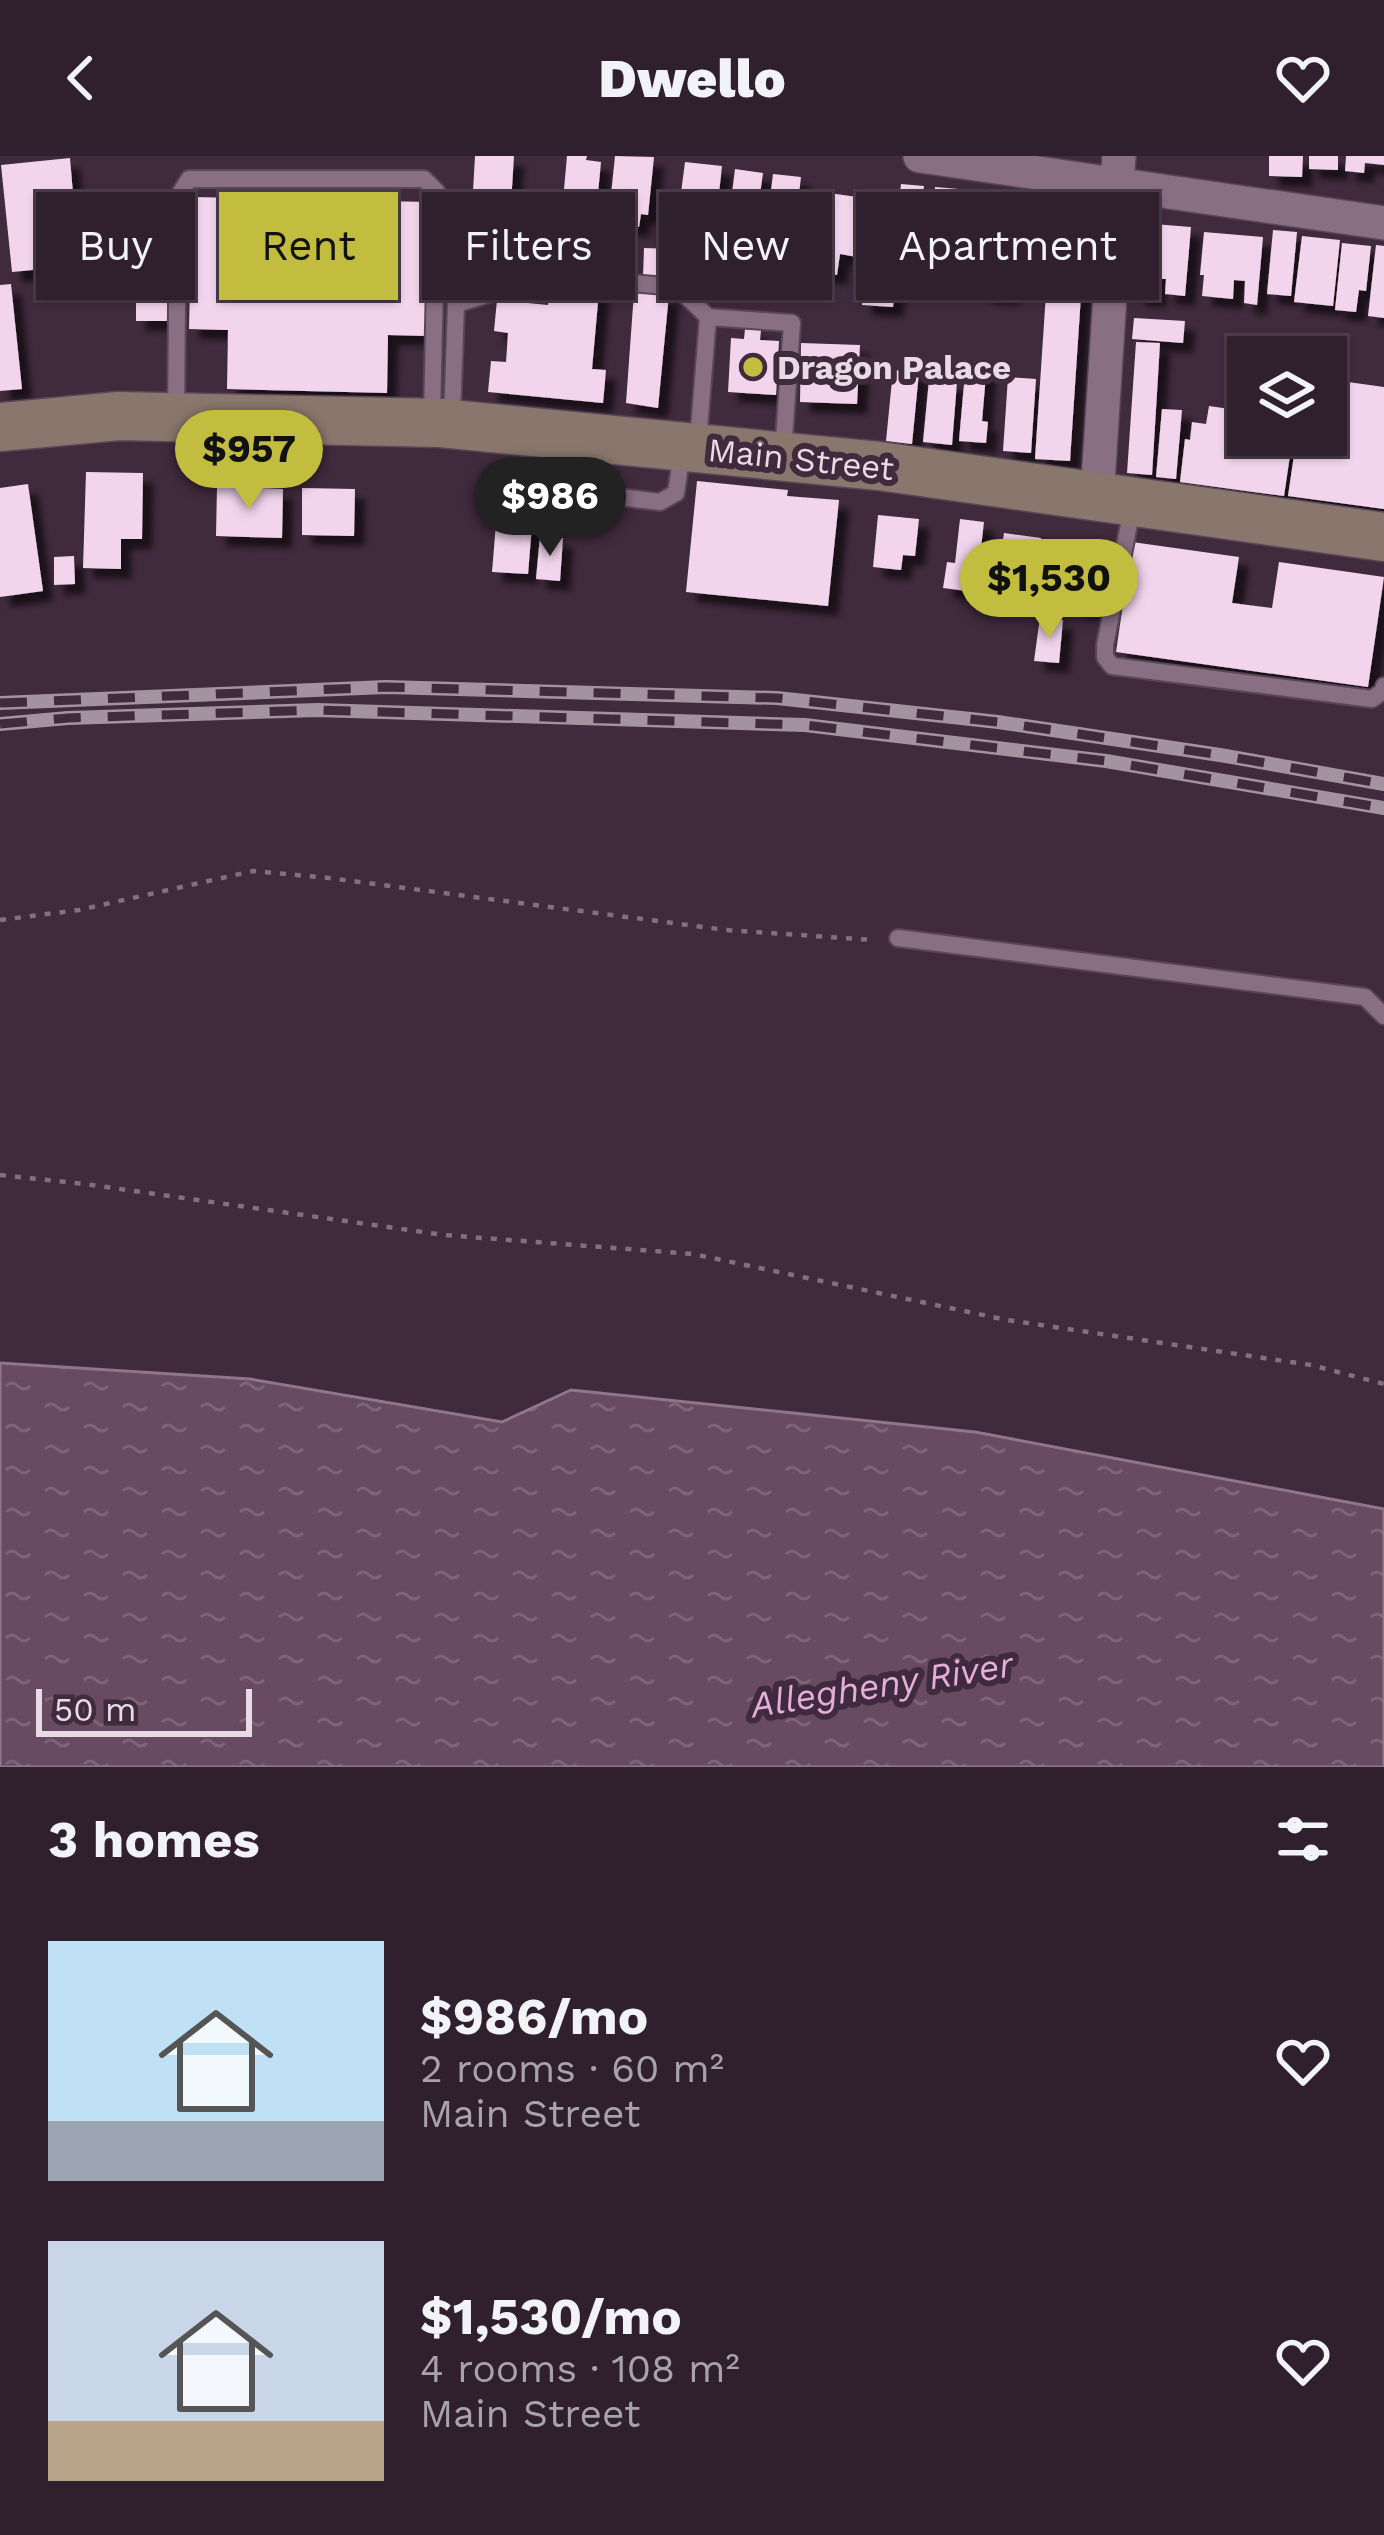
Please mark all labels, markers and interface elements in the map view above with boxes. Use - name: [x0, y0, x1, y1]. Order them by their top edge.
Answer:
- icon: back: [48, 45, 114, 111]
- icon: heart: [1270, 45, 1336, 111]
- text: Dwello: [598, 47, 786, 110]
- chip: Buy: [36, 192, 195, 300]
- chip: Rent: [219, 192, 398, 300]
- chip: Filters: [422, 192, 635, 300]
- chip: New: [659, 192, 832, 300]
- chip: Apartment: [856, 192, 1159, 300]
- map controls: [1227, 336, 1347, 456]
- button: layers: [1227, 336, 1347, 456]
- place label: Dragon Palace: [777, 348, 1011, 387]
- marker: Dragon Palace: [740, 354, 766, 380]
- pin: $957: [178, 410, 320, 512]
- text: $957: [202, 426, 296, 471]
- street label: Main Street: [706, 430, 896, 488]
- pin: $986: [479, 457, 621, 559]
- text: $986: [501, 473, 599, 518]
- pin: $1,530: [951, 539, 1147, 641]
- text: $1,530: [987, 555, 1111, 600]
- water label: Allegheny River: [746, 1643, 1018, 1727]
- scale bar: [36, 1683, 252, 1736]
- text: 50 m: [54, 1690, 136, 1729]
- icon: filters: [1270, 1806, 1336, 1872]
- text: 3 homes: [48, 1810, 260, 1869]
- text: $986/mo: [420, 1987, 648, 2046]
- icon: home: [144, 1989, 288, 2133]
- icon: heart: [1270, 2028, 1336, 2094]
- text: 2 rooms · 60 m²: [420, 2046, 724, 2091]
- text: Main Street: [420, 2091, 640, 2136]
- text: $1,530/mo: [420, 2287, 682, 2346]
- icon: home: [144, 2289, 288, 2433]
- icon: heart: [1270, 2328, 1336, 2394]
- text: 4 rooms · 108 m²: [420, 2346, 740, 2391]
- text: Main Street: [420, 2391, 640, 2436]

